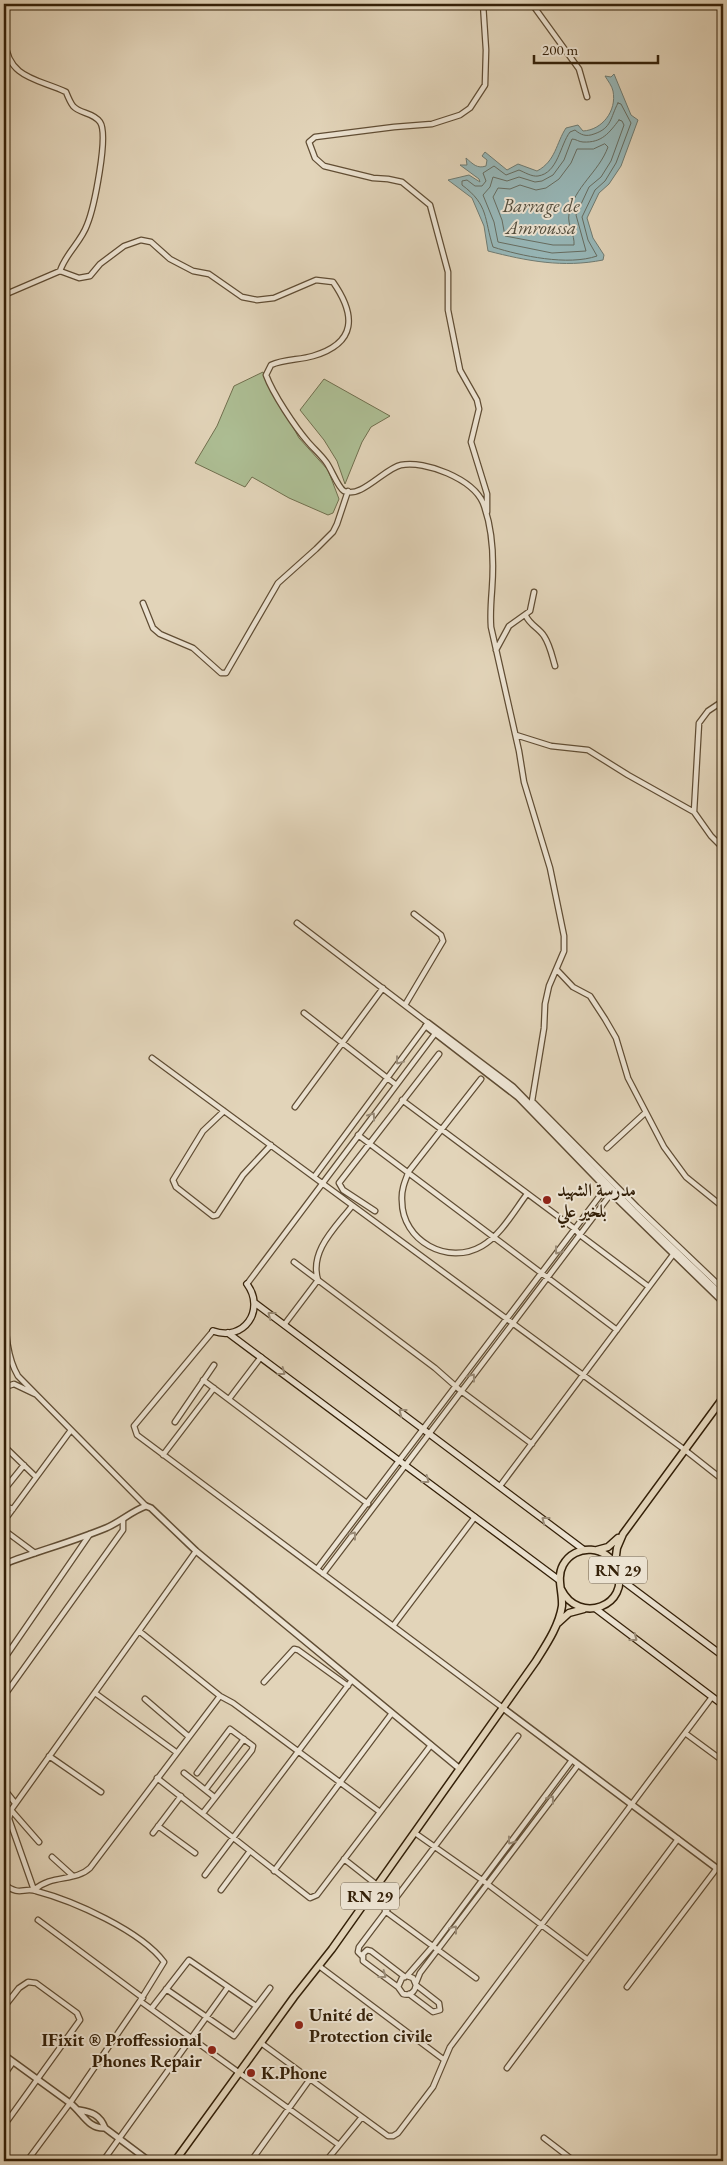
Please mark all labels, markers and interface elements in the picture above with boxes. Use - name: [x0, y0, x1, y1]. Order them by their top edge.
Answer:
- scale bar: [534, 32, 658, 64]
- text: 200 m: [542, 40, 579, 59]
- water label: Barrage de Amroussa: [501, 193, 580, 240]
- one-way arrow: [396, 1055, 405, 1065]
- one-way arrow: [366, 1112, 375, 1122]
- place label: مدرسة الشهيد بلخير علي: [556, 1178, 636, 1229]
- marker: مدرسة الشهيد بلخير علي: [541, 1194, 553, 1206]
- one-way arrow: [555, 1245, 564, 1255]
- one-way arrow: [267, 1312, 277, 1321]
- one-way arrow: [276, 1366, 286, 1375]
- one-way arrow: [466, 1373, 475, 1383]
- one-way arrow: [398, 1408, 407, 1418]
- one-way arrow: [420, 1474, 430, 1483]
- one-way arrow: [541, 1517, 551, 1526]
- one-way arrow: [347, 1532, 355, 1541]
- road number: RN 29: [589, 1556, 647, 1584]
- one-way arrow: [628, 1632, 638, 1641]
- one-way arrow: [546, 1796, 554, 1805]
- one-way arrow: [508, 1835, 517, 1845]
- road number: RN 29: [341, 1882, 399, 1910]
- one-way arrow: [448, 1925, 457, 1935]
- one-way arrow: [377, 1969, 387, 1978]
- place label: Unité de Protection civile: [309, 2003, 433, 2047]
- marker: Unité de Protection civile: [293, 2019, 305, 2031]
- place label: IFixit ® Proffessional Phones Repair: [42, 2028, 203, 2072]
- marker: IFixit ® Proffessional Phones Repair: [206, 2044, 218, 2056]
- place label: K.Phone: [261, 2061, 327, 2084]
- marker: K.Phone: [245, 2067, 257, 2079]

